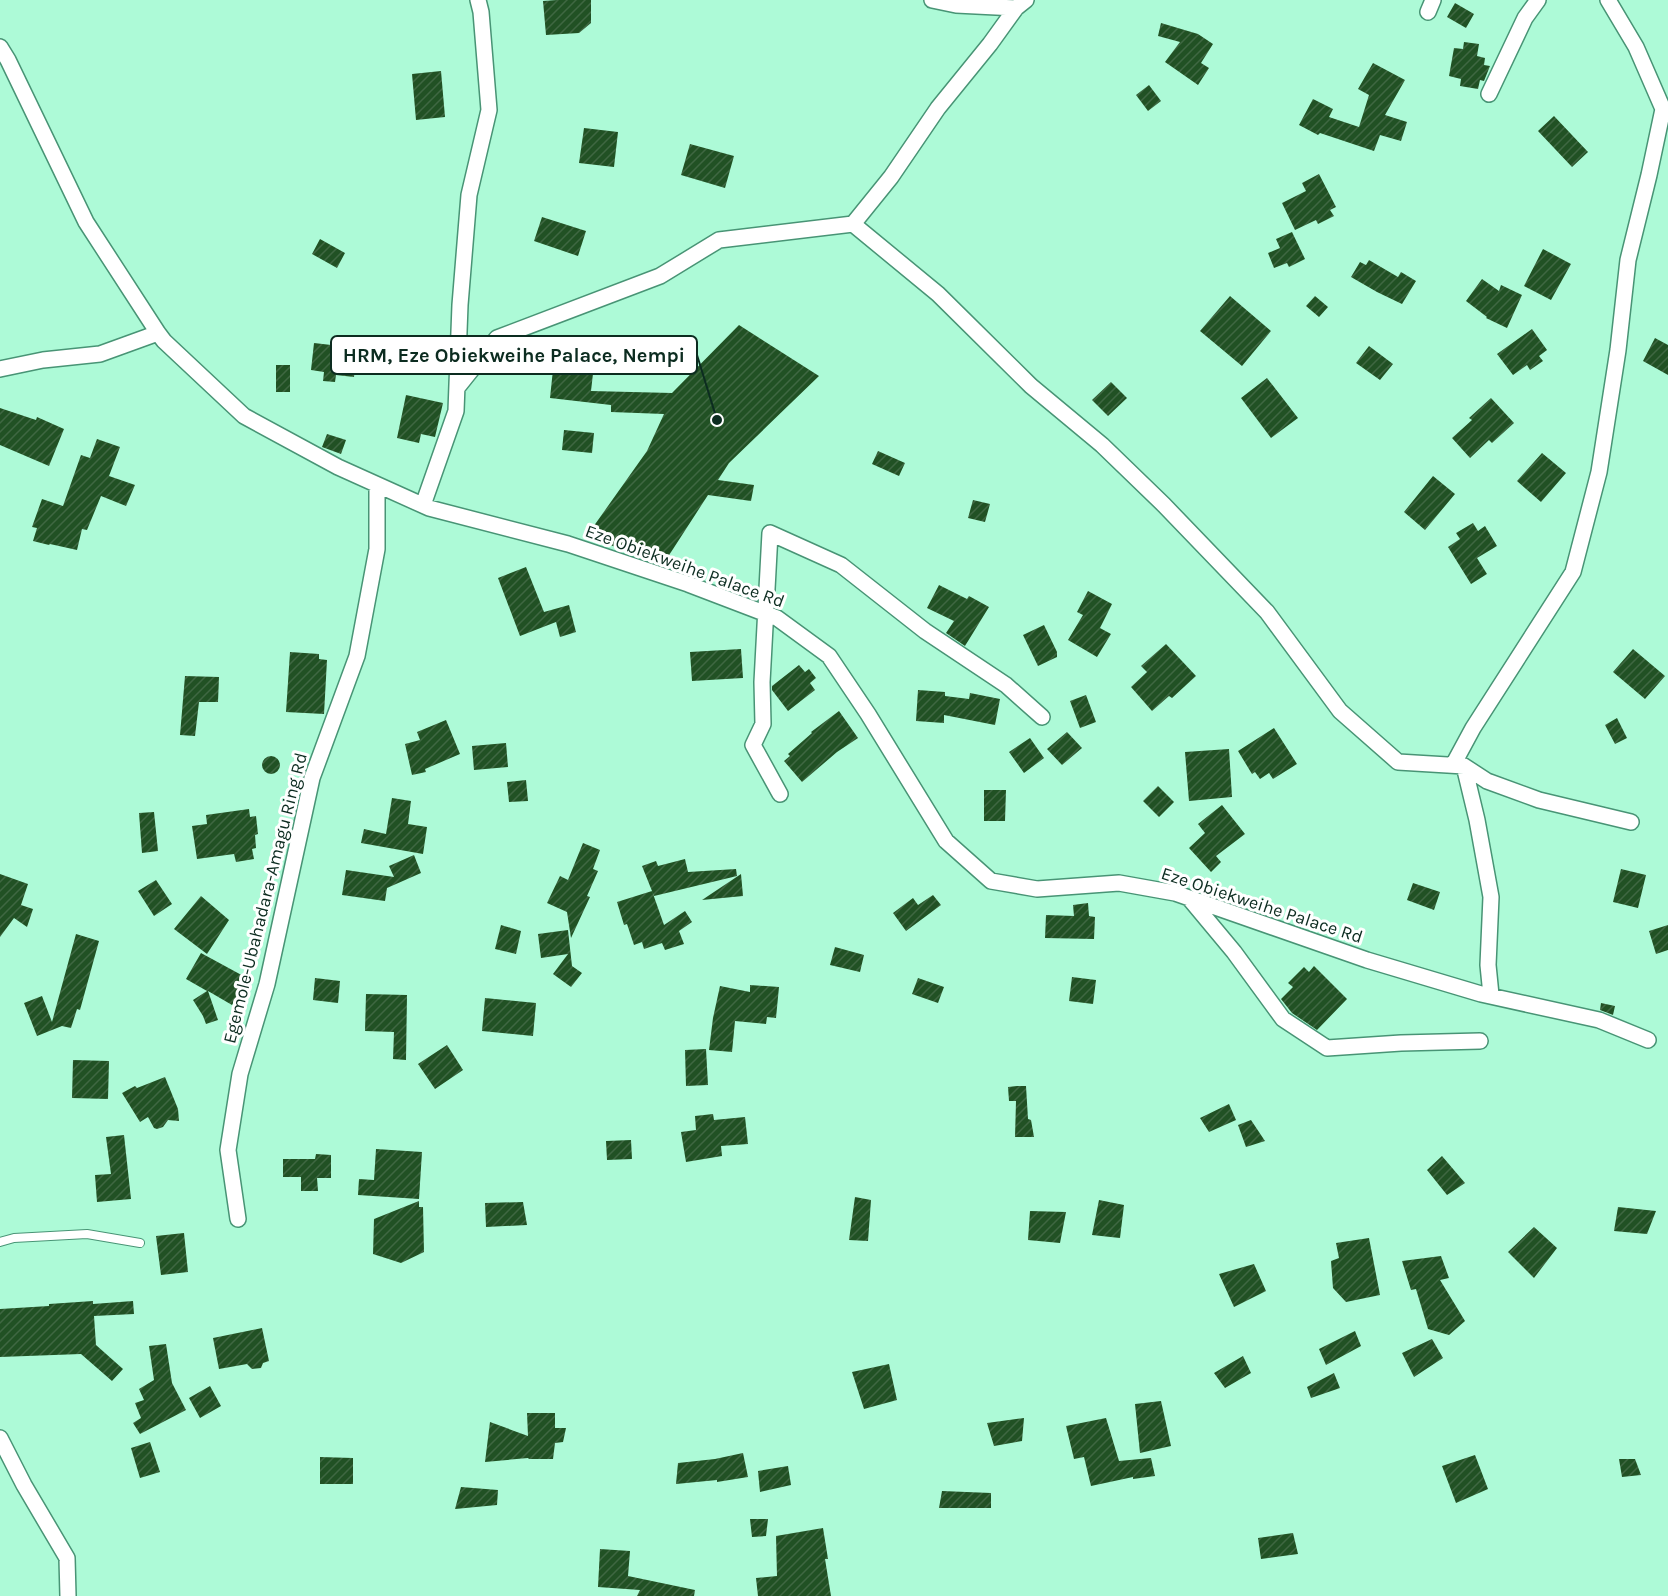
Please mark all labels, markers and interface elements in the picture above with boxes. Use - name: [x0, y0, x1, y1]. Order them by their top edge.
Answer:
- callout: HRM, Eze Obiekweihe Palace, Nempi: [331, 336, 697, 374]
- text: HRM, Eze Obiekweihe Palace, Nempi: [343, 344, 685, 367]
- street label: Eze Obiekweihe Palace Rd: [582, 520, 788, 612]
- street label: Egemole-Ubahadara-Amagu Ring Rd: [218, 750, 312, 1046]
- street label: Eze Obiekweihe Palace Rd: [1158, 862, 1366, 948]

